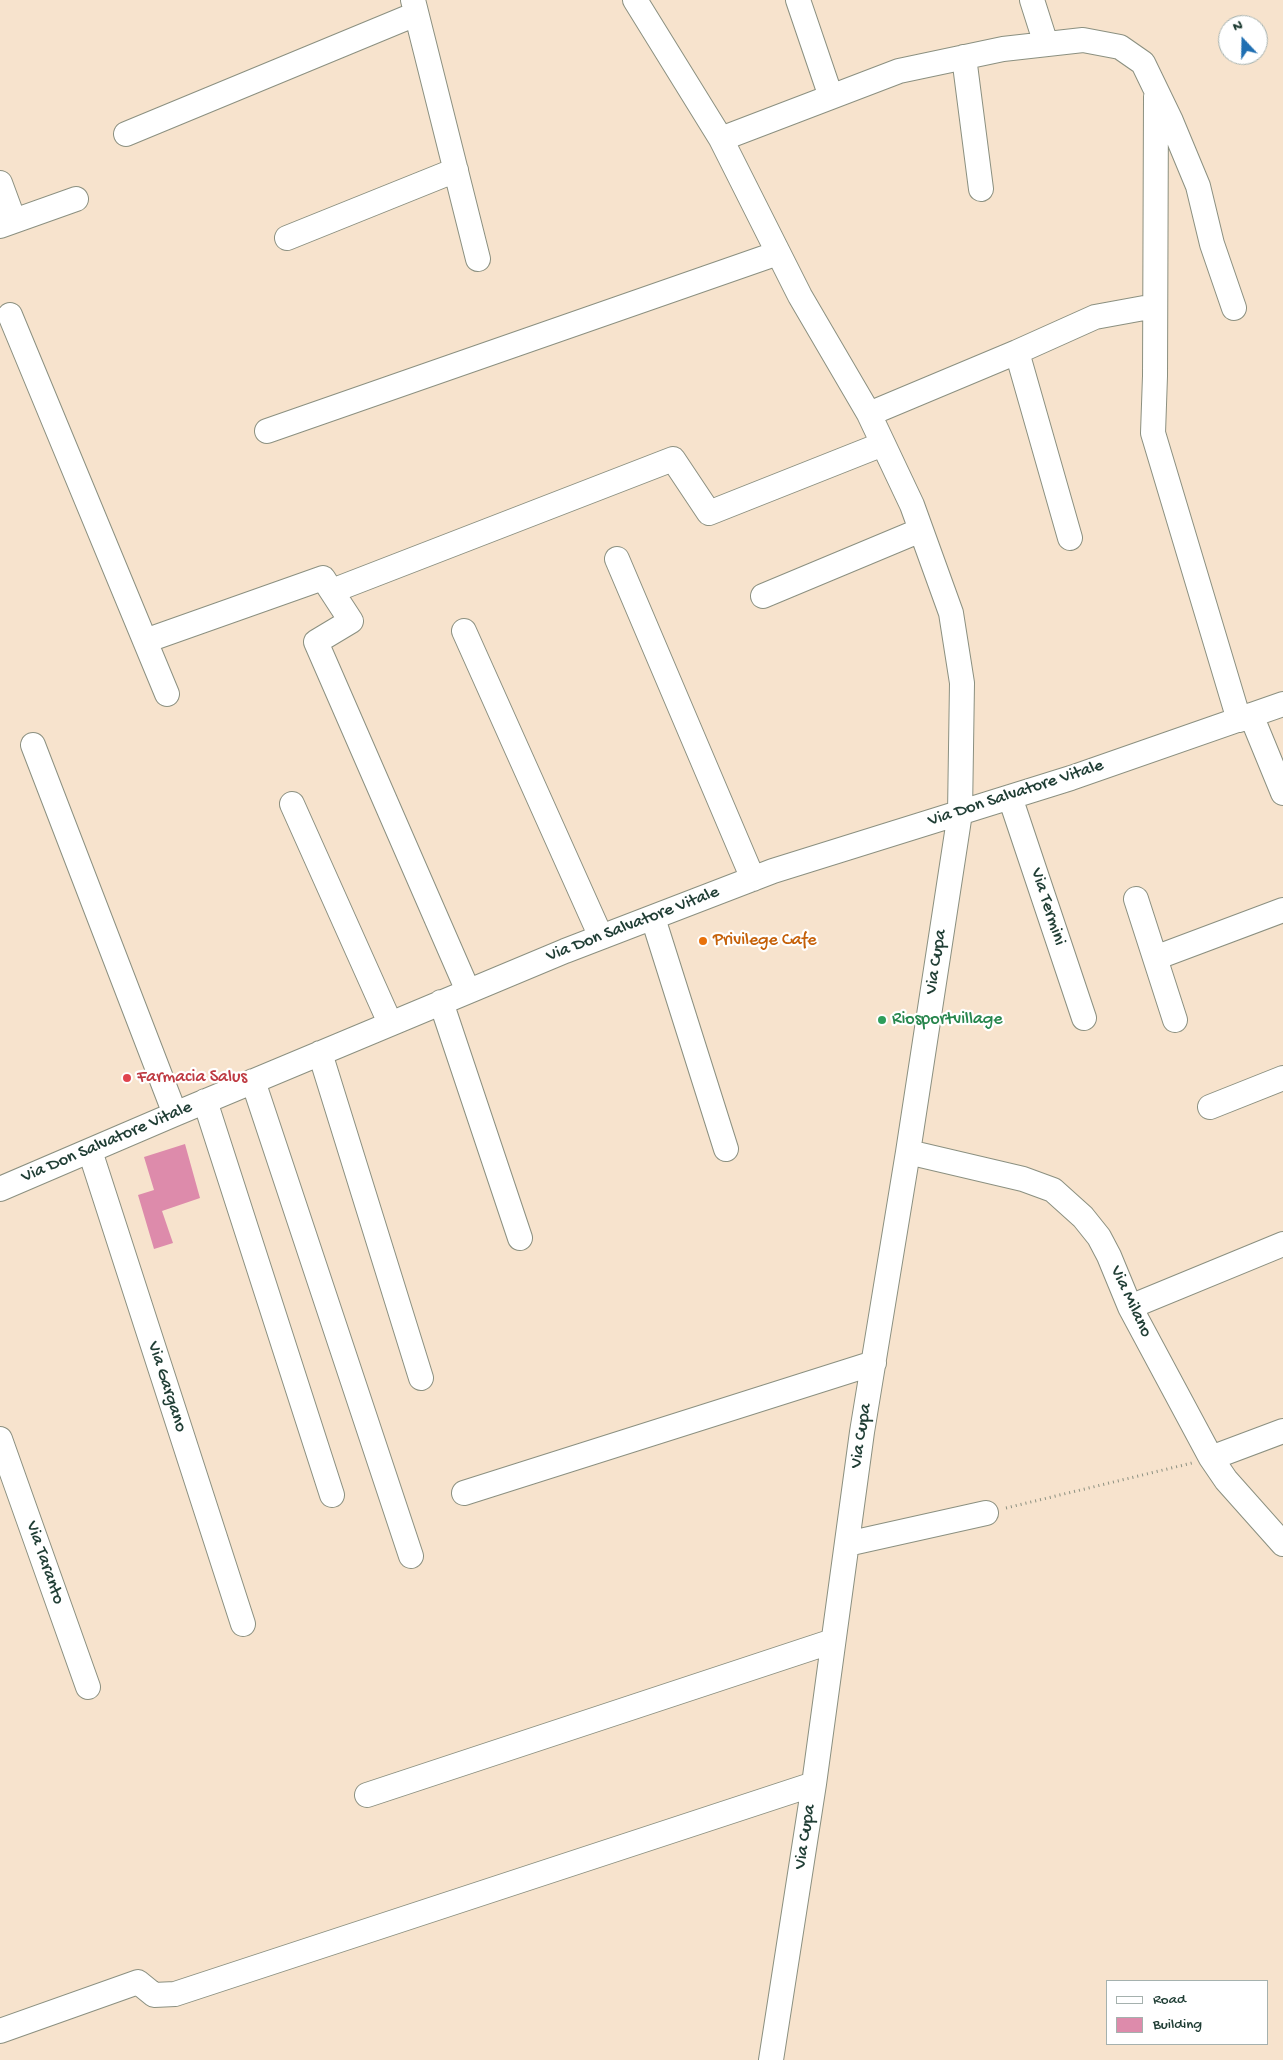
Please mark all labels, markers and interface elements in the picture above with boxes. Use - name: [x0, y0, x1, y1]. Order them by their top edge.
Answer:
- north arrow: [1218, 15, 1268, 65]
- text: N: [1230, 17, 1245, 36]
- street label: Via Don Salvatore Vitale: [925, 755, 1107, 833]
- street label: Via Termini: [1024, 866, 1070, 948]
- street label: Via Don Salvatore Vitale: [544, 882, 722, 968]
- street label: Via Cupa: [921, 928, 953, 996]
- place label: Privilege Cafe: [713, 930, 817, 952]
- marker: Privilege Cafe: [697, 935, 709, 947]
- place label: Riosportvillage: [892, 1009, 1003, 1031]
- marker: Riosportvillage: [876, 1014, 888, 1026]
- place label: Farmacia Salus: [137, 1067, 247, 1089]
- marker: Farmacia Salus: [121, 1072, 133, 1084]
- street label: Via Don Salvatore Vitale: [18, 1097, 196, 1189]
- street label: Via Milano: [1104, 1263, 1156, 1341]
- street label: Via Gargano: [141, 1339, 191, 1435]
- street label: Via Cupa: [846, 1402, 878, 1470]
- street label: Via Taranto: [20, 1518, 68, 1608]
- street label: Via Cupa: [790, 1803, 822, 1871]
- legend: [1106, 1980, 1268, 2045]
- text: Road: [1153, 1991, 1186, 2009]
- text: Building: [1153, 2016, 1202, 2034]

